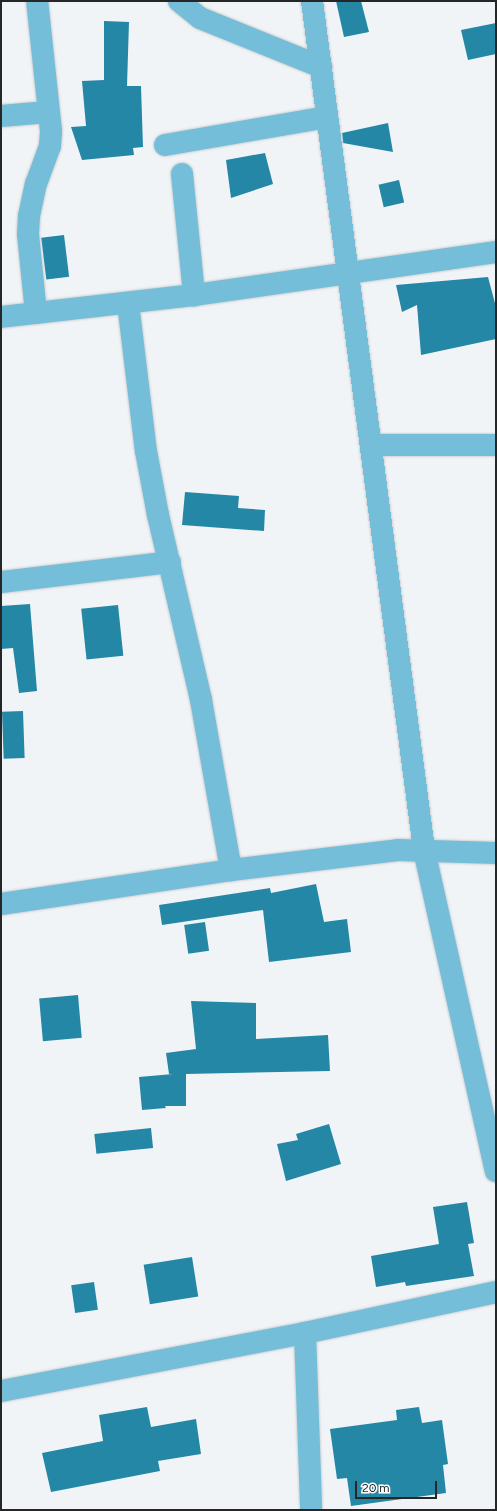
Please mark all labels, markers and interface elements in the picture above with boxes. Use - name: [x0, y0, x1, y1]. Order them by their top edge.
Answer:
- scale bar: [357, 1473, 439, 1499]
- text: 20 m: [362, 1481, 390, 1495]

